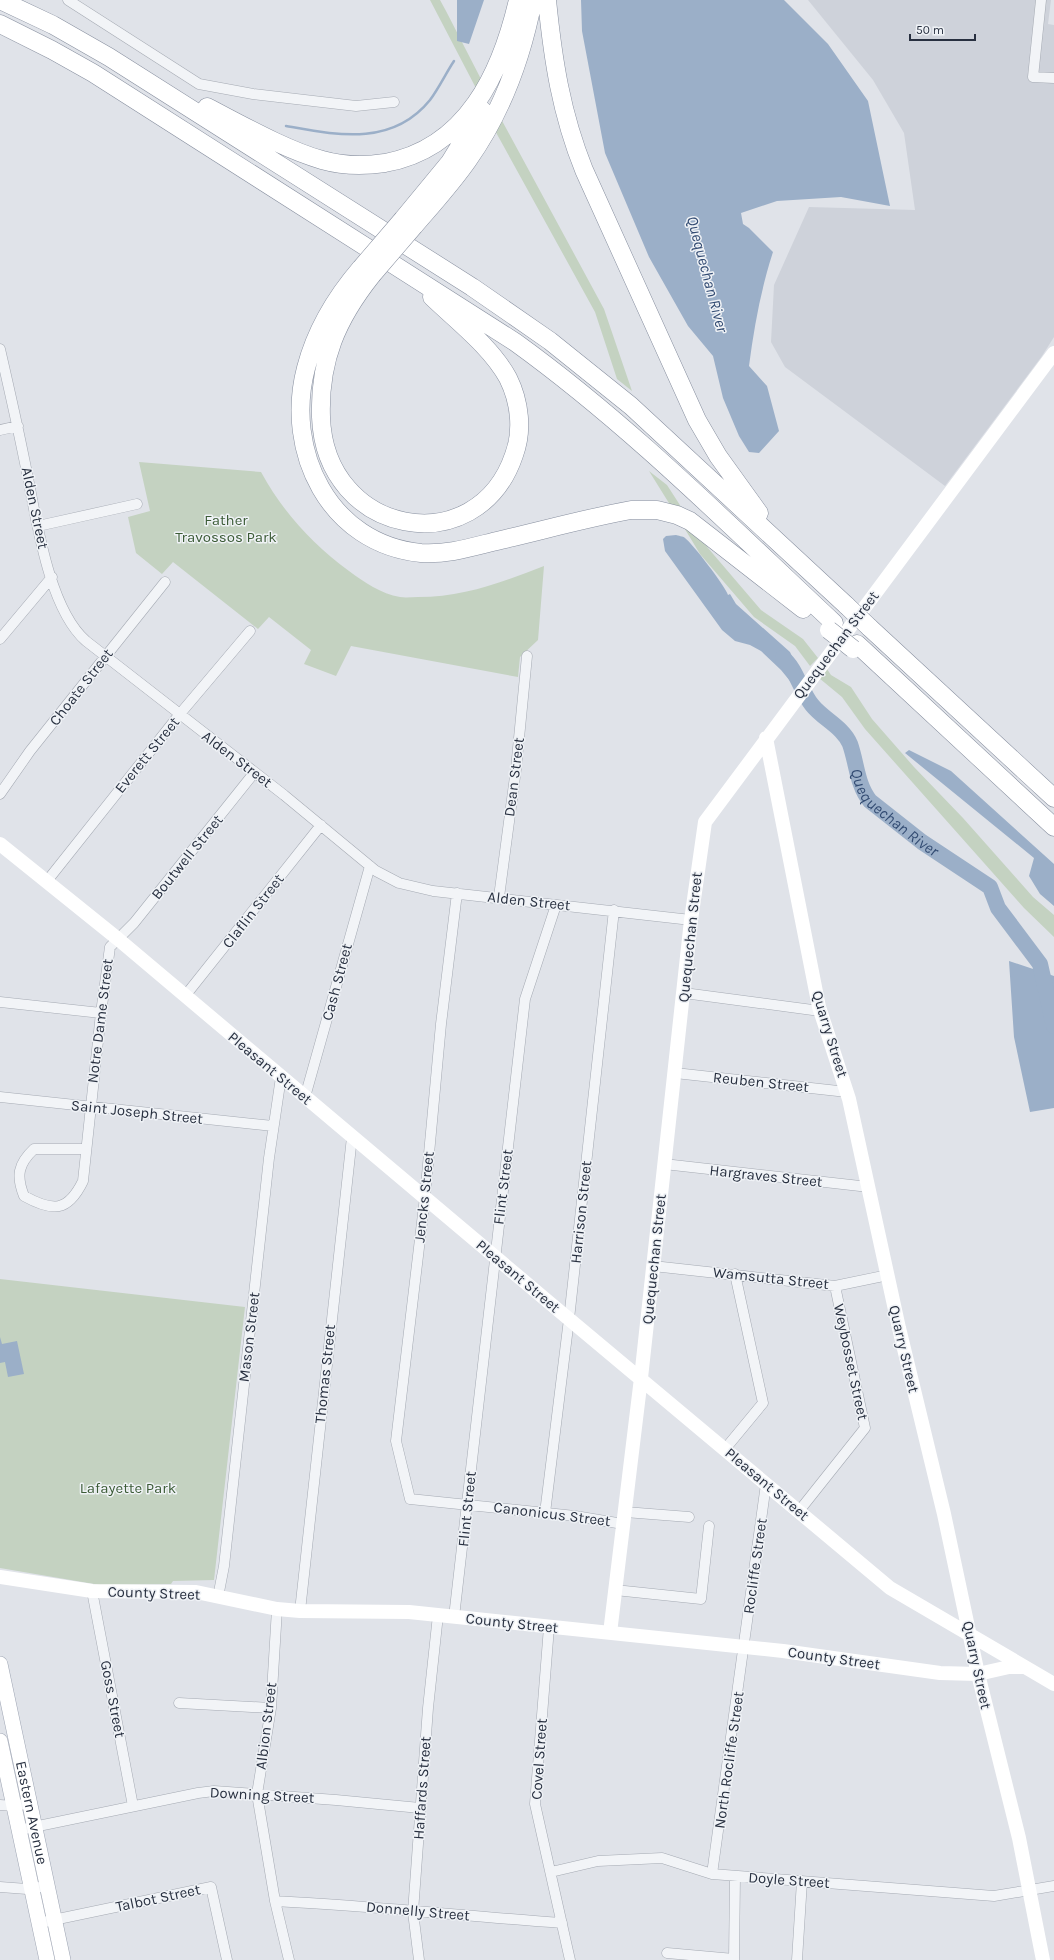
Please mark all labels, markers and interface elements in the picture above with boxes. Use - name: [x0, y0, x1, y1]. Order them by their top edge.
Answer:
- scale bar: [910, 16, 975, 42]
- text: 50 m: [916, 23, 944, 37]
- water label: Quequechan River: [683, 214, 732, 335]
- street label: Alden Street: [18, 465, 53, 551]
- park label: Father Travossos Park: [175, 511, 277, 546]
- street label: Quequechan Street: [789, 587, 883, 703]
- street label: Choate Street: [45, 645, 117, 729]
- street label: Everett Street: [111, 713, 183, 797]
- street label: Alden Street: [198, 727, 276, 791]
- street label: Dean Street: [500, 736, 528, 818]
- water label: Quequechan River: [847, 767, 943, 861]
- street label: Boutwell Street: [147, 811, 227, 903]
- street label: Claflin Street: [218, 870, 288, 952]
- street label: Quequechan Street: [674, 871, 706, 1003]
- street label: Alden Street: [487, 888, 572, 914]
- street label: Cash Street: [318, 941, 356, 1023]
- street label: Notre Dame Street: [83, 957, 117, 1084]
- street label: Quarry Street: [808, 988, 852, 1080]
- street label: Pleasant Street: [224, 1028, 316, 1109]
- street label: Reuben Street: [712, 1068, 810, 1096]
- street label: Saint Joseph Street: [70, 1096, 204, 1128]
- street label: Flint Street: [489, 1148, 517, 1226]
- street label: Jencks Street: [410, 1150, 438, 1244]
- street label: Harrison Street: [567, 1159, 595, 1264]
- street label: Hargraves Street: [709, 1161, 824, 1191]
- street label: Quequechan Street: [638, 1193, 670, 1325]
- street label: Pleasant Street: [472, 1236, 564, 1317]
- street label: Wamsutta Street: [712, 1263, 830, 1293]
- street label: Mason Street: [235, 1290, 264, 1383]
- street label: Weybosset Street: [830, 1302, 872, 1422]
- street label: Quarry Street: [885, 1303, 923, 1395]
- street label: Thomas Street: [311, 1323, 339, 1425]
- street label: Pleasant Street: [721, 1444, 813, 1525]
- street label: Flint Street: [454, 1470, 480, 1548]
- park label: Lafayette Park: [80, 1479, 176, 1497]
- street label: Canonicus Street: [493, 1498, 612, 1530]
- street label: Rocliffe Street: [739, 1517, 771, 1615]
- street label: County Street: [107, 1582, 201, 1604]
- street label: County Street: [465, 1609, 559, 1637]
- street label: Quarry Street: [959, 1619, 995, 1711]
- street label: County Street: [787, 1643, 882, 1673]
- street label: Goss Street: [97, 1659, 129, 1740]
- street label: Albion Street: [252, 1681, 280, 1771]
- street label: North Rocliffe Street: [710, 1690, 748, 1830]
- street label: Covel Street: [527, 1717, 551, 1800]
- street label: Haffards Street: [409, 1735, 435, 1840]
- street label: Eastern Avenue: [12, 1759, 51, 1866]
- street label: Downing Street: [209, 1783, 315, 1807]
- street label: Doyle Street: [748, 1868, 831, 1892]
- street label: Talbot Street: [114, 1880, 202, 1916]
- street label: Donnelly Street: [365, 1898, 471, 1925]

